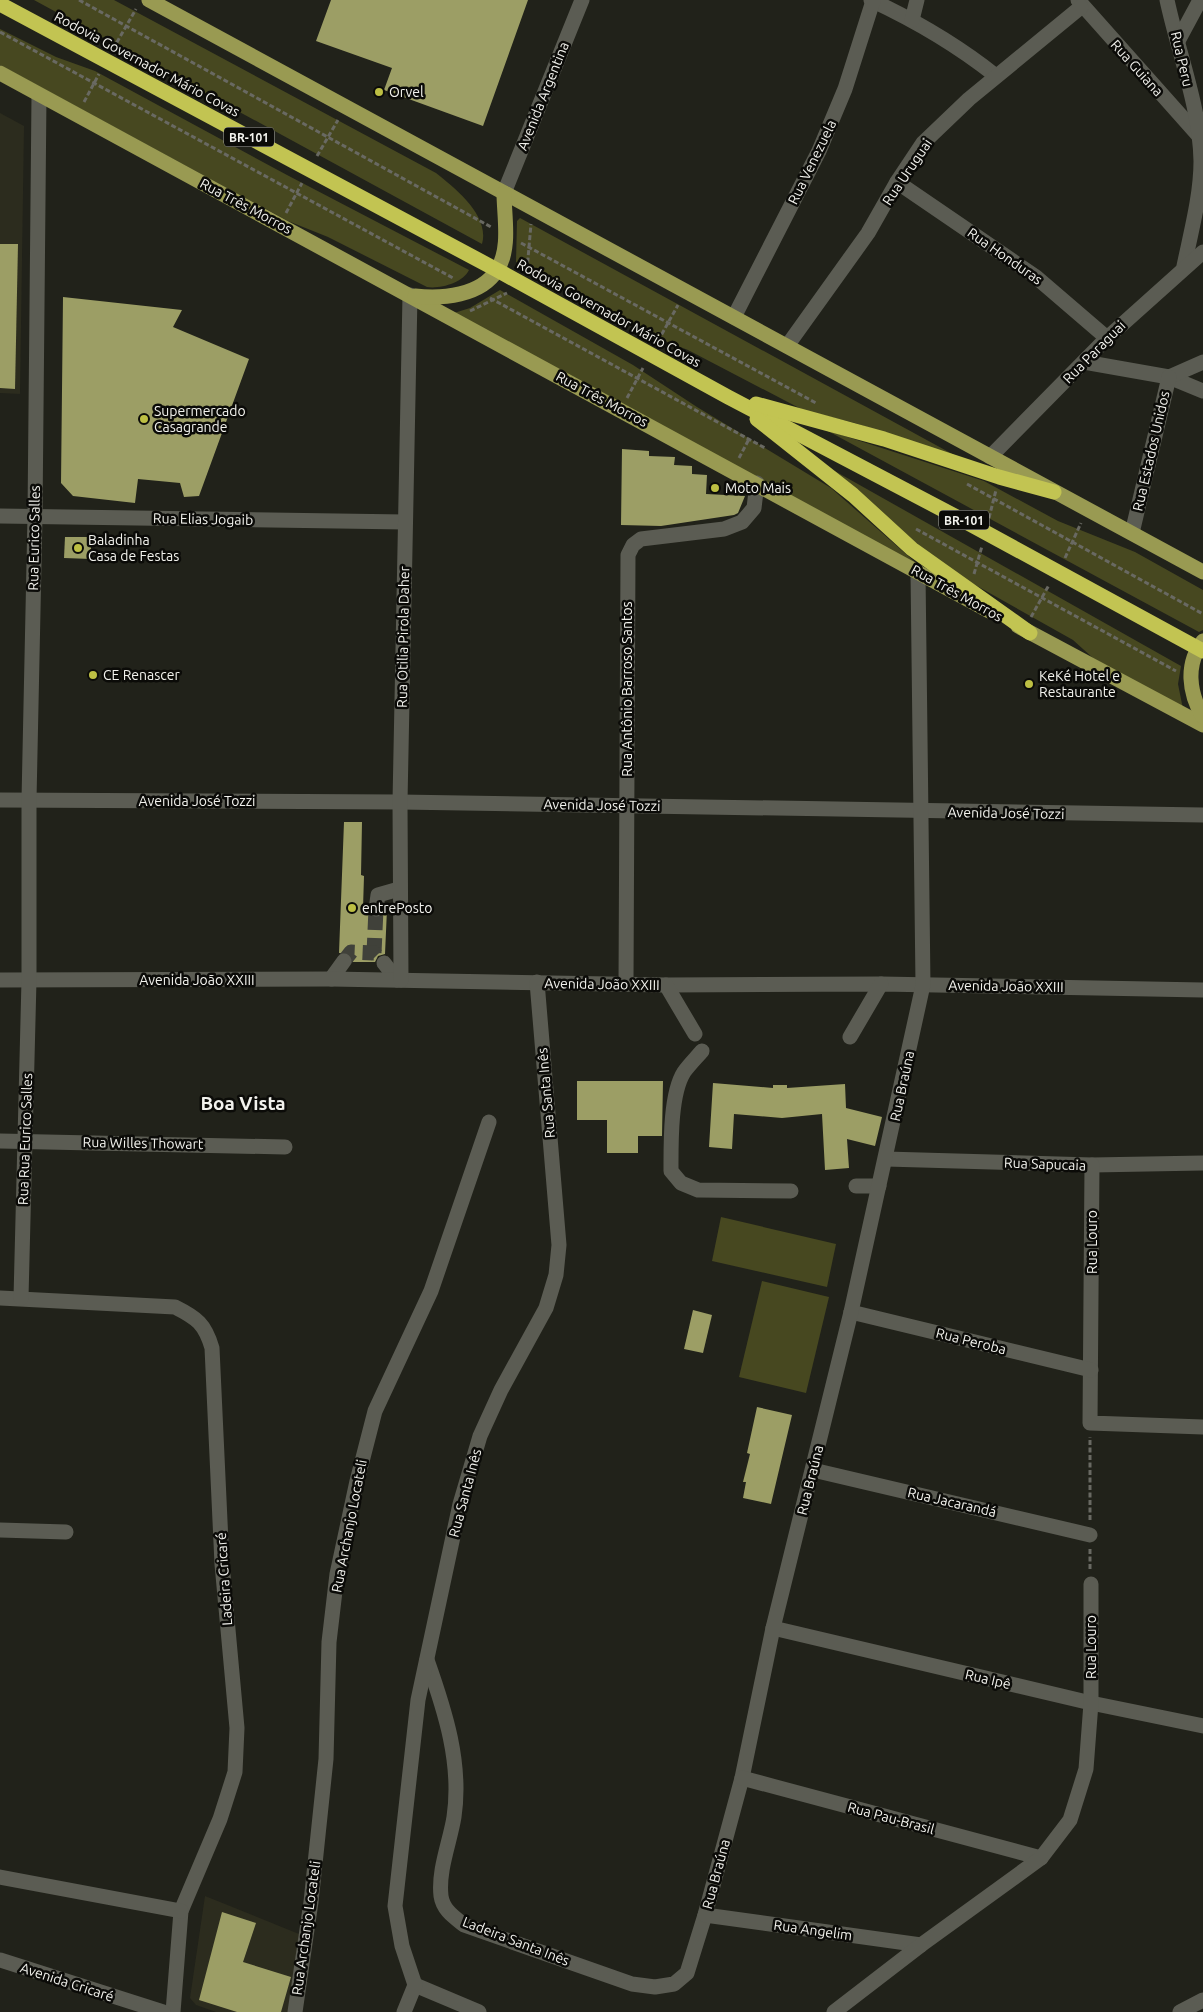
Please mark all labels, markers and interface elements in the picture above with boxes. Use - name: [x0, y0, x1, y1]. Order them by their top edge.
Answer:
- street label: Rodovia Governador Mário Covas: [52, 8, 242, 120]
- street label: Rua Peru: [1168, 30, 1196, 88]
- street label: Rua Guiana: [1108, 37, 1166, 99]
- street label: Avenida Argentina: [514, 39, 572, 153]
- place label: Orvel: [389, 84, 424, 100]
- marker: Orvel: [373, 86, 385, 98]
- street label: Rua Venezuela: [785, 117, 839, 207]
- road number: BR-101: [224, 128, 274, 146]
- street label: Rua Uruguai: [879, 136, 935, 208]
- street label: Rua Três Morros: [197, 175, 295, 237]
- street label: Rua Honduras: [964, 224, 1046, 288]
- street label: Rodovia Governador Mário Covas: [514, 256, 704, 370]
- street label: Rua Paraguai: [1059, 317, 1129, 387]
- street label: Rua Três Morros: [553, 368, 651, 430]
- street label: Rua Estados Unidos: [1129, 389, 1173, 513]
- place label: Supermercado Casagrande: [154, 403, 246, 435]
- marker: Supermercado Casagrande: [138, 413, 150, 425]
- place label: Moto Mais: [725, 480, 791, 496]
- marker: Moto Mais: [709, 482, 721, 494]
- street label: Rua Eurico Salles: [25, 485, 43, 591]
- street label: Rua Elias Jogaib: [153, 510, 253, 528]
- road number: BR-101: [939, 510, 989, 530]
- place label: Baladinha Casa de Festas: [88, 532, 179, 564]
- marker: Baladinha Casa de Festas: [72, 542, 84, 554]
- street label: Rua Três Morros: [909, 561, 1005, 625]
- street label: Rua Otilia Pirola Daher: [394, 565, 412, 708]
- street label: Rua Antônio Barroso Santos: [619, 601, 635, 777]
- place label: CE Renascer: [103, 667, 181, 683]
- place label: KeKé Hotel e Restaurante: [1039, 668, 1120, 700]
- marker: CE Renascer: [87, 669, 99, 681]
- marker: KeKé Hotel e Restaurante: [1023, 678, 1035, 690]
- street label: Avenida José Tozzi: [139, 793, 255, 809]
- street label: Avenida José Tozzi: [543, 796, 661, 814]
- street label: Avenida José Tozzi: [947, 804, 1065, 822]
- place label: entrePosto: [362, 900, 432, 916]
- marker: entrePosto: [346, 902, 358, 914]
- street label: Avenida João XXIII: [139, 972, 255, 988]
- street label: Avenida João XXIII: [544, 975, 660, 993]
- street label: Avenida João XXIII: [948, 977, 1064, 995]
- street label: Rua Santa Inês: [534, 1047, 558, 1139]
- street label: Rua Braúna: [887, 1049, 917, 1123]
- street label: Rua Rua Eurico Salles: [15, 1073, 35, 1205]
- district label: Boa Vista: [200, 1092, 286, 1114]
- street label: Rua Willes Thowart: [82, 1134, 204, 1152]
- street label: Rua Sapucaia: [1004, 1155, 1086, 1173]
- street label: Rua Louro: [1084, 1210, 1100, 1274]
- street label: Rua Peroba: [934, 1325, 1008, 1357]
- street label: Rua Braúna: [794, 1443, 826, 1517]
- street label: Rua Santa Inês: [446, 1447, 484, 1539]
- street label: Rua Archanjo Locateli: [328, 1458, 370, 1594]
- street label: Rua Jacarandá: [906, 1484, 998, 1520]
- street label: Ladeira Cricaré: [213, 1532, 235, 1626]
- street label: Rua Louro: [1083, 1615, 1099, 1679]
- street label: Rua Ipê: [963, 1666, 1013, 1692]
- street label: Rua Pau-Brasil: [846, 1799, 936, 1837]
- street label: Rua Braúna: [699, 1837, 733, 1911]
- street label: Rua Archanjo Locateli: [289, 1860, 323, 1996]
- street label: Ladeira Santa Inês: [460, 1913, 572, 1969]
- street label: Rua Angelim: [773, 1917, 853, 1943]
- street label: Avenida Cricaré: [18, 1959, 116, 2005]

